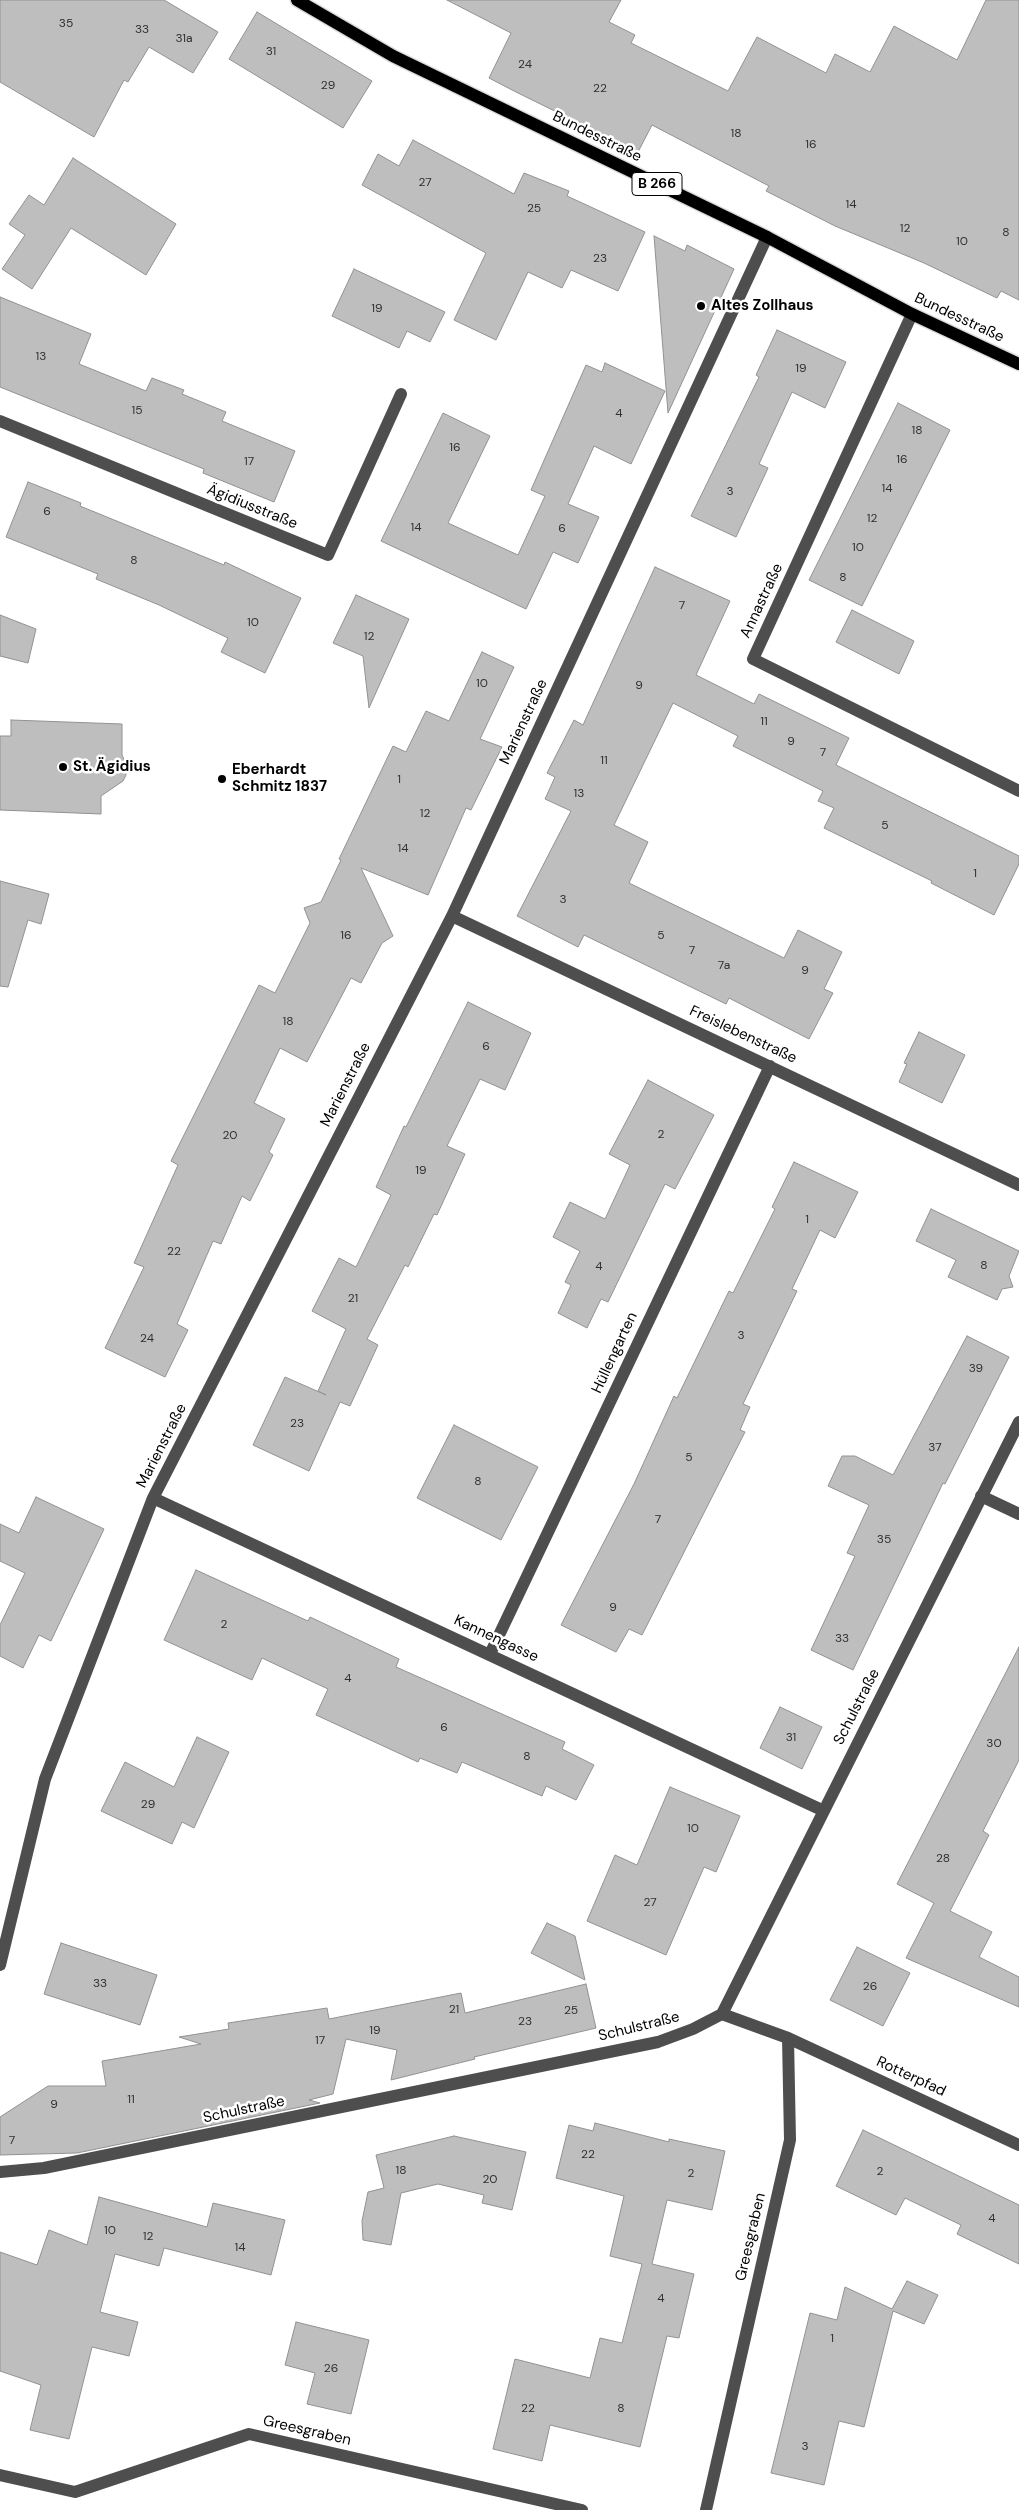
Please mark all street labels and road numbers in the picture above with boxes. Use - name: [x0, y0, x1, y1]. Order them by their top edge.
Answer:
- street label: Bundesstraße: [550, 108, 644, 166]
- road number: B 266: [632, 172, 682, 195]
- street label: Bundesstraße: [911, 289, 1007, 347]
- street label: Ägidiusstraße: [204, 481, 300, 533]
- street label: Annastraße: [737, 561, 787, 641]
- street label: Marienstraße: [496, 676, 552, 768]
- street label: Freislebenstraße: [686, 1002, 800, 1068]
- street label: Marienstraße: [317, 1040, 375, 1130]
- street label: Hüllengarten: [588, 1310, 642, 1396]
- street label: Marienstraße: [133, 1401, 191, 1491]
- street label: Kannengasse: [451, 1612, 541, 1666]
- street label: Schulstraße: [830, 1666, 884, 1748]
- street label: Schulstraße: [597, 2008, 681, 2046]
- street label: Rotterpfad: [873, 2053, 949, 2101]
- street label: Schulstraße: [202, 2093, 286, 2127]
- street label: Greesgraben: [732, 2191, 770, 2283]
- street label: Greesgraben: [261, 2412, 353, 2450]

